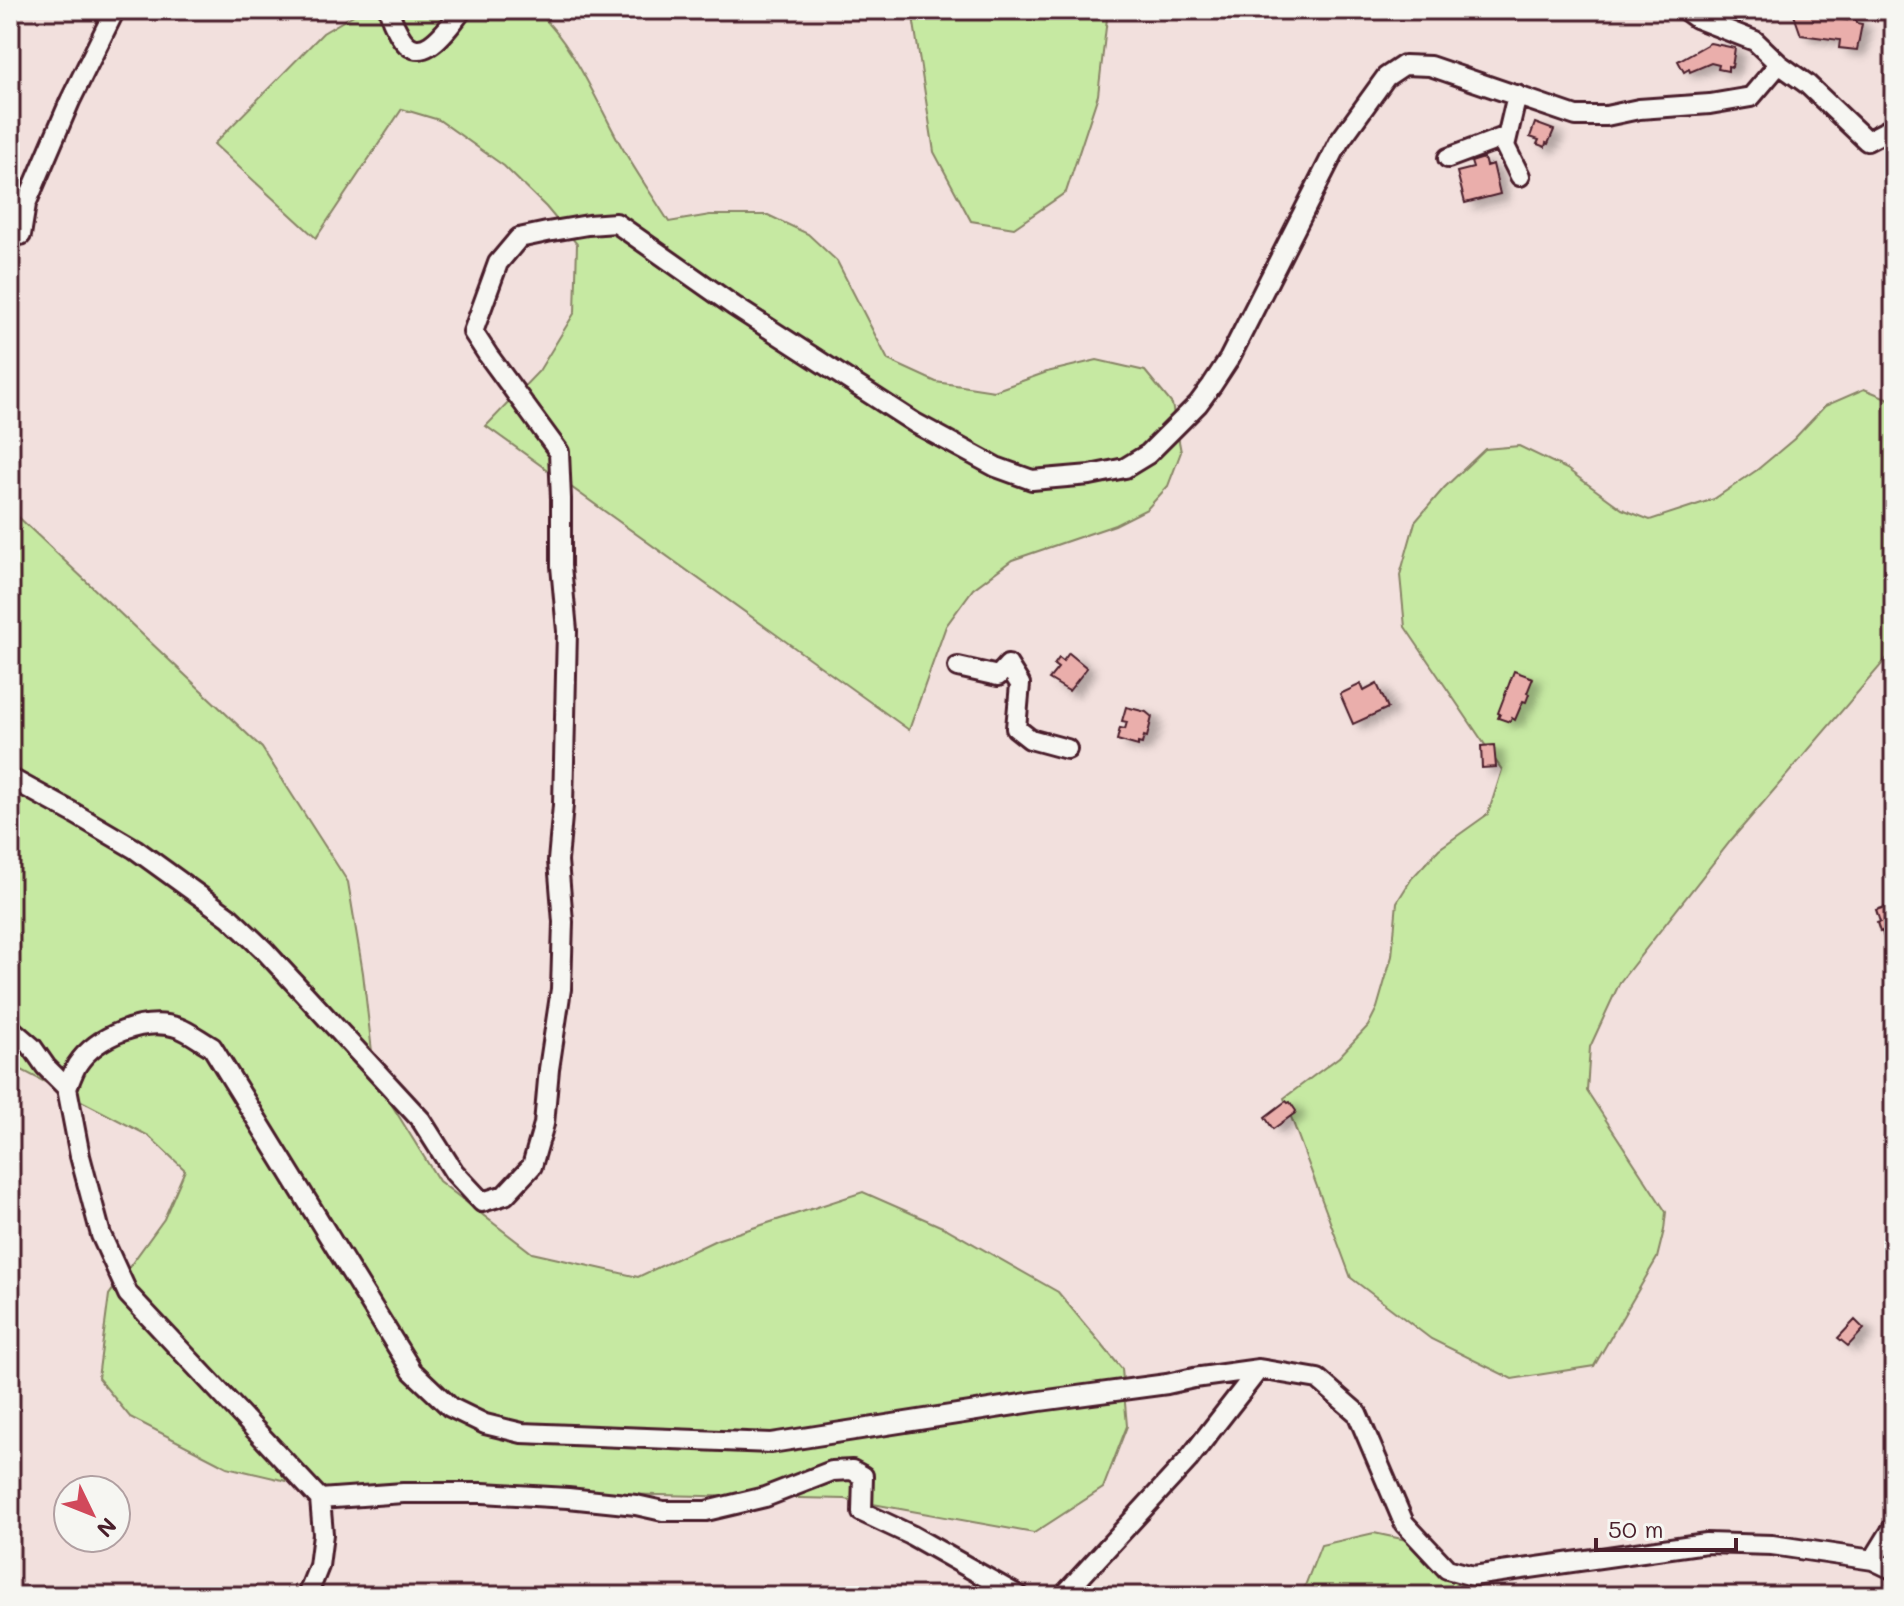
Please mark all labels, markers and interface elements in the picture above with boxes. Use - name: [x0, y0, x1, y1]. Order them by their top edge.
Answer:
- north arrow: [52, 1474, 132, 1554]
- scale bar: [1596, 1502, 1736, 1552]
- text: N: [91, 1512, 123, 1544]
- text: 50 m: [1608, 1513, 1664, 1544]

